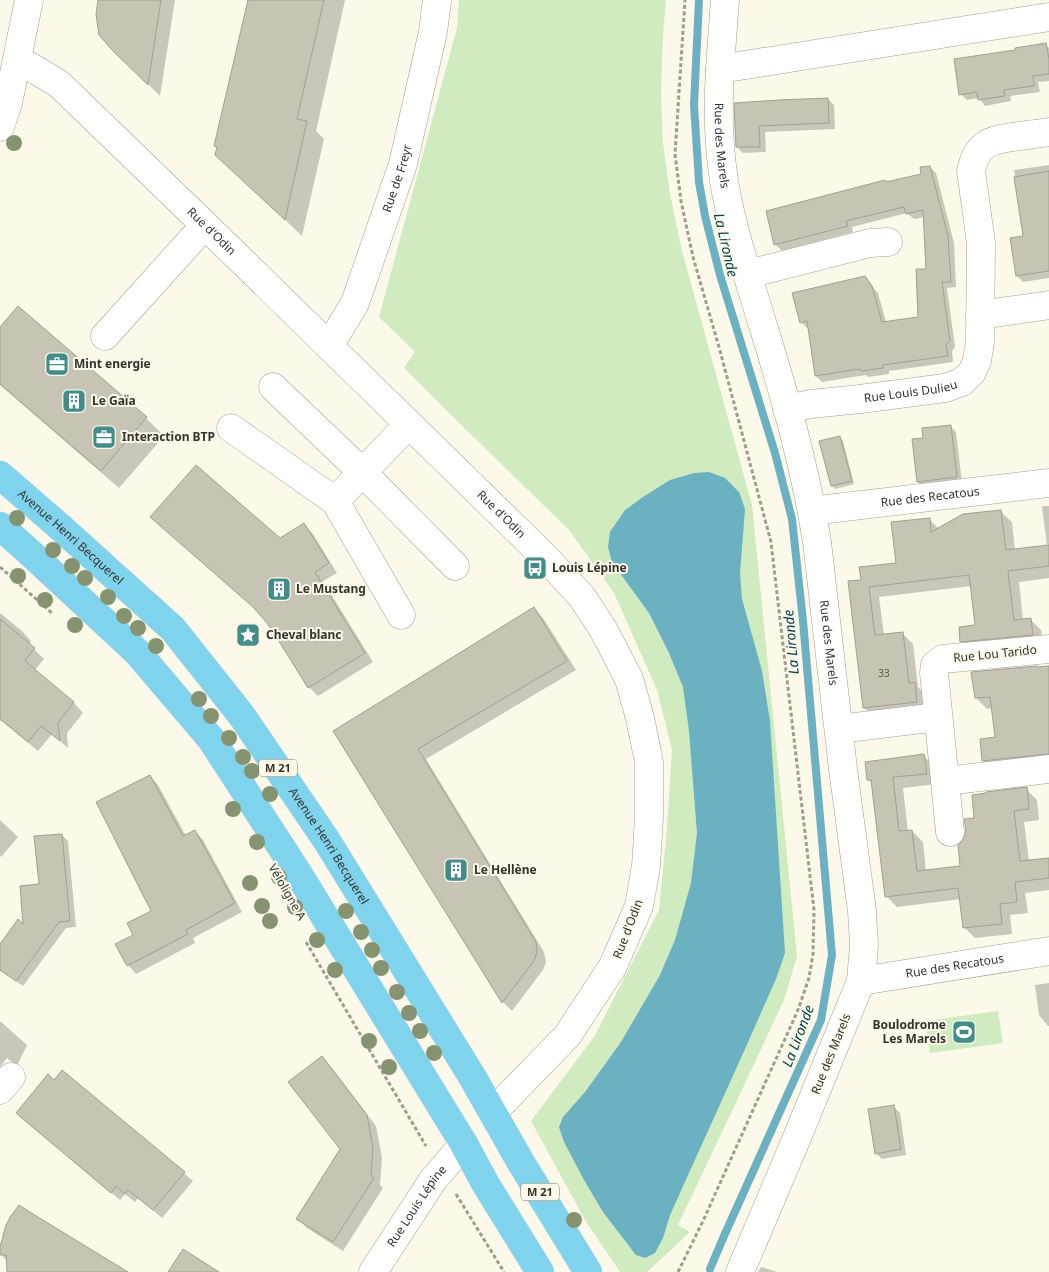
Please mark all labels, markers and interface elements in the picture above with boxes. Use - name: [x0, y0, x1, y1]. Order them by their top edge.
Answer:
- street label: Rue des Marels: [711, 103, 734, 190]
- street label: Rue de Freyr: [378, 142, 415, 214]
- street label: Rue d'Odin: [184, 203, 240, 259]
- water label: La Lironde: [710, 211, 743, 279]
- office icon: Mint energie: [44, 351, 70, 377]
- place label: Mint energie: [74, 355, 151, 372]
- street label: Rue Louis Dulieu: [863, 375, 960, 406]
- building icon: Le Gaïa: [61, 388, 87, 414]
- place label: Le Gaïa: [92, 392, 136, 409]
- office icon: Interaction BTP: [91, 424, 117, 450]
- place label: Interaction BTP: [122, 428, 215, 445]
- street label: Rue des Recatous: [880, 482, 981, 511]
- street label: Avenue Henri Becquerel: [14, 485, 127, 588]
- street label: Rue d'Odin: [473, 486, 530, 542]
- bus stop icon: Louis Lépine: [522, 555, 548, 581]
- place label: Louis Lépine: [552, 559, 627, 576]
- building icon: Le Mustang: [266, 576, 292, 602]
- place label: Le Mustang: [296, 580, 366, 597]
- street label: Rue des Marels: [816, 599, 842, 687]
- water label: La Lironde: [778, 609, 803, 675]
- place icon: Cheval blanc: [235, 622, 261, 648]
- place label: Cheval blanc: [266, 626, 342, 643]
- street label: Rue Lou Tarido: [952, 641, 1038, 666]
- house number: 33: [878, 666, 890, 680]
- road number: M 21: [259, 760, 297, 776]
- street label: Avenue Henri Becquerel: [285, 784, 373, 908]
- building icon: Le Hellène: [443, 857, 469, 883]
- street label: Véloligne A: [264, 860, 311, 923]
- place label: Le Hellène: [474, 861, 537, 878]
- street label: Rue d'Odin: [608, 897, 647, 961]
- street label: Rue des Recatous: [904, 949, 1005, 982]
- water label: La Lironde: [777, 1002, 818, 1070]
- street label: Rue des Marels: [807, 1011, 855, 1097]
- place label: Boulodrome Les Marels: [873, 1016, 946, 1047]
- sports icon: Boulodrome Les Marels: [951, 1019, 977, 1045]
- street label: Rue Louis Lépine: [383, 1161, 450, 1250]
- road number: M 21: [521, 1184, 559, 1200]

